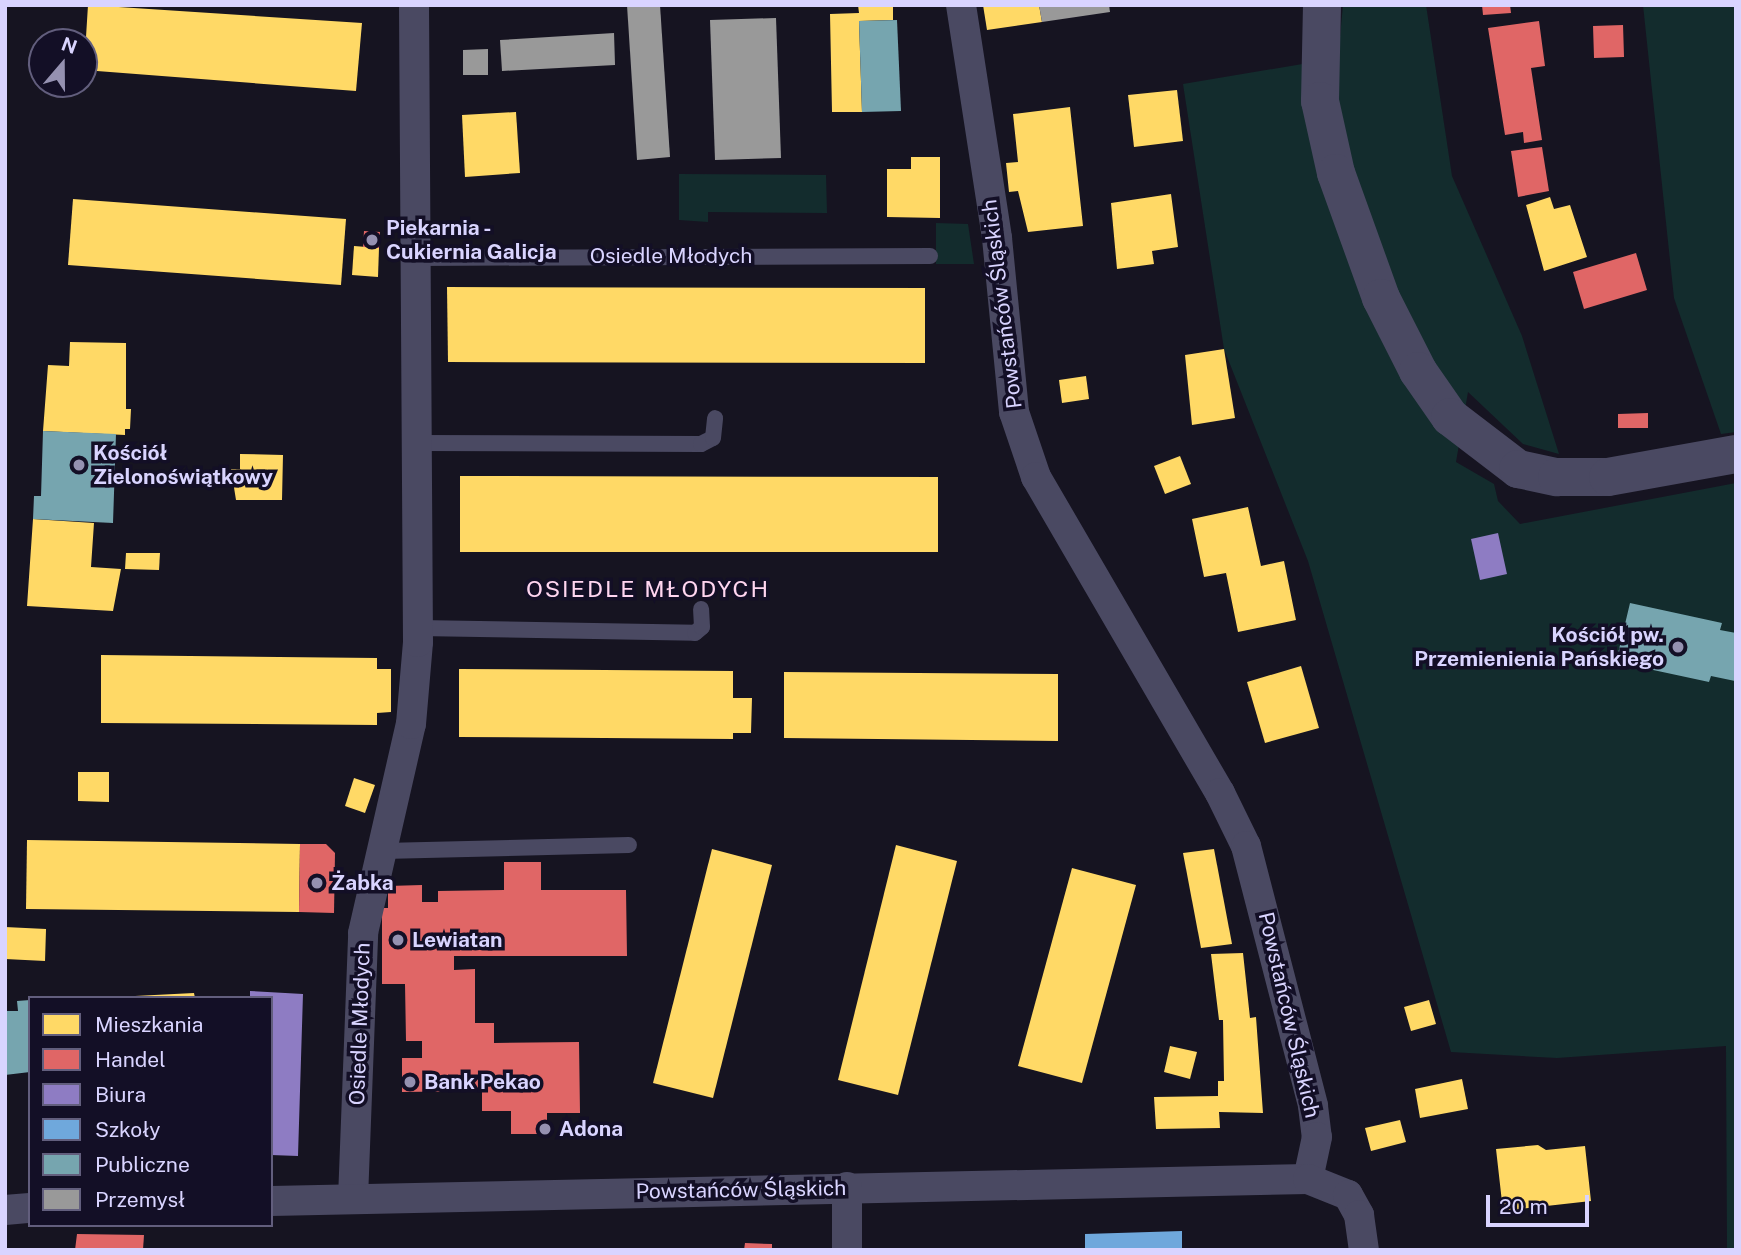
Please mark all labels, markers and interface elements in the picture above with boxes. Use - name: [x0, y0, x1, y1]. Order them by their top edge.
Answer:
- north arrow: [28, 28, 98, 98]
- text: N: [59, 32, 80, 58]
- street label: Powstańców Śląskich: [977, 198, 1027, 410]
- place label: Piekarnia - Cukiernia Galicja: [386, 215, 557, 265]
- marker: Piekarnia - Cukiernia Galicja: [364, 232, 380, 248]
- street label: Osiedle Młodych: [590, 243, 752, 269]
- place label: Kościół Zielonoświątkowy: [93, 440, 273, 490]
- marker: Kościół Zielonoświątkowy: [71, 457, 87, 473]
- district label: OSIEDLE MŁODYCH: [528, 575, 768, 603]
- place label: Kościół pw. Przemienienia Pańskiego: [1414, 622, 1664, 672]
- marker: Kościół pw. Przemienienia Pańskiego: [1670, 639, 1686, 655]
- place label: Żabka: [331, 870, 394, 896]
- marker: Żabka: [309, 875, 325, 891]
- street label: Powstańców Śląskich: [1253, 910, 1325, 1120]
- place label: Lewiatan: [412, 927, 502, 953]
- marker: Lewiatan: [390, 932, 406, 948]
- street label: Osiedle Młodych: [345, 942, 375, 1106]
- legend: [28, 996, 273, 1227]
- text: Mieszkania: [95, 1012, 203, 1037]
- text: Handel: [95, 1047, 166, 1072]
- place label: Bank Pekao: [424, 1069, 541, 1095]
- marker: Bank Pekao: [402, 1074, 418, 1090]
- text: Biura: [95, 1082, 146, 1107]
- place label: Adona: [559, 1116, 623, 1142]
- text: Szkoły: [95, 1117, 160, 1142]
- marker: Adona: [537, 1121, 553, 1137]
- text: Publiczne: [95, 1152, 190, 1177]
- street label: Powstańców Śląskich: [635, 1176, 847, 1204]
- scale bar: [1489, 1182, 1592, 1226]
- text: Przemysł: [95, 1187, 186, 1212]
- text: 20 m: [1499, 1194, 1548, 1219]

